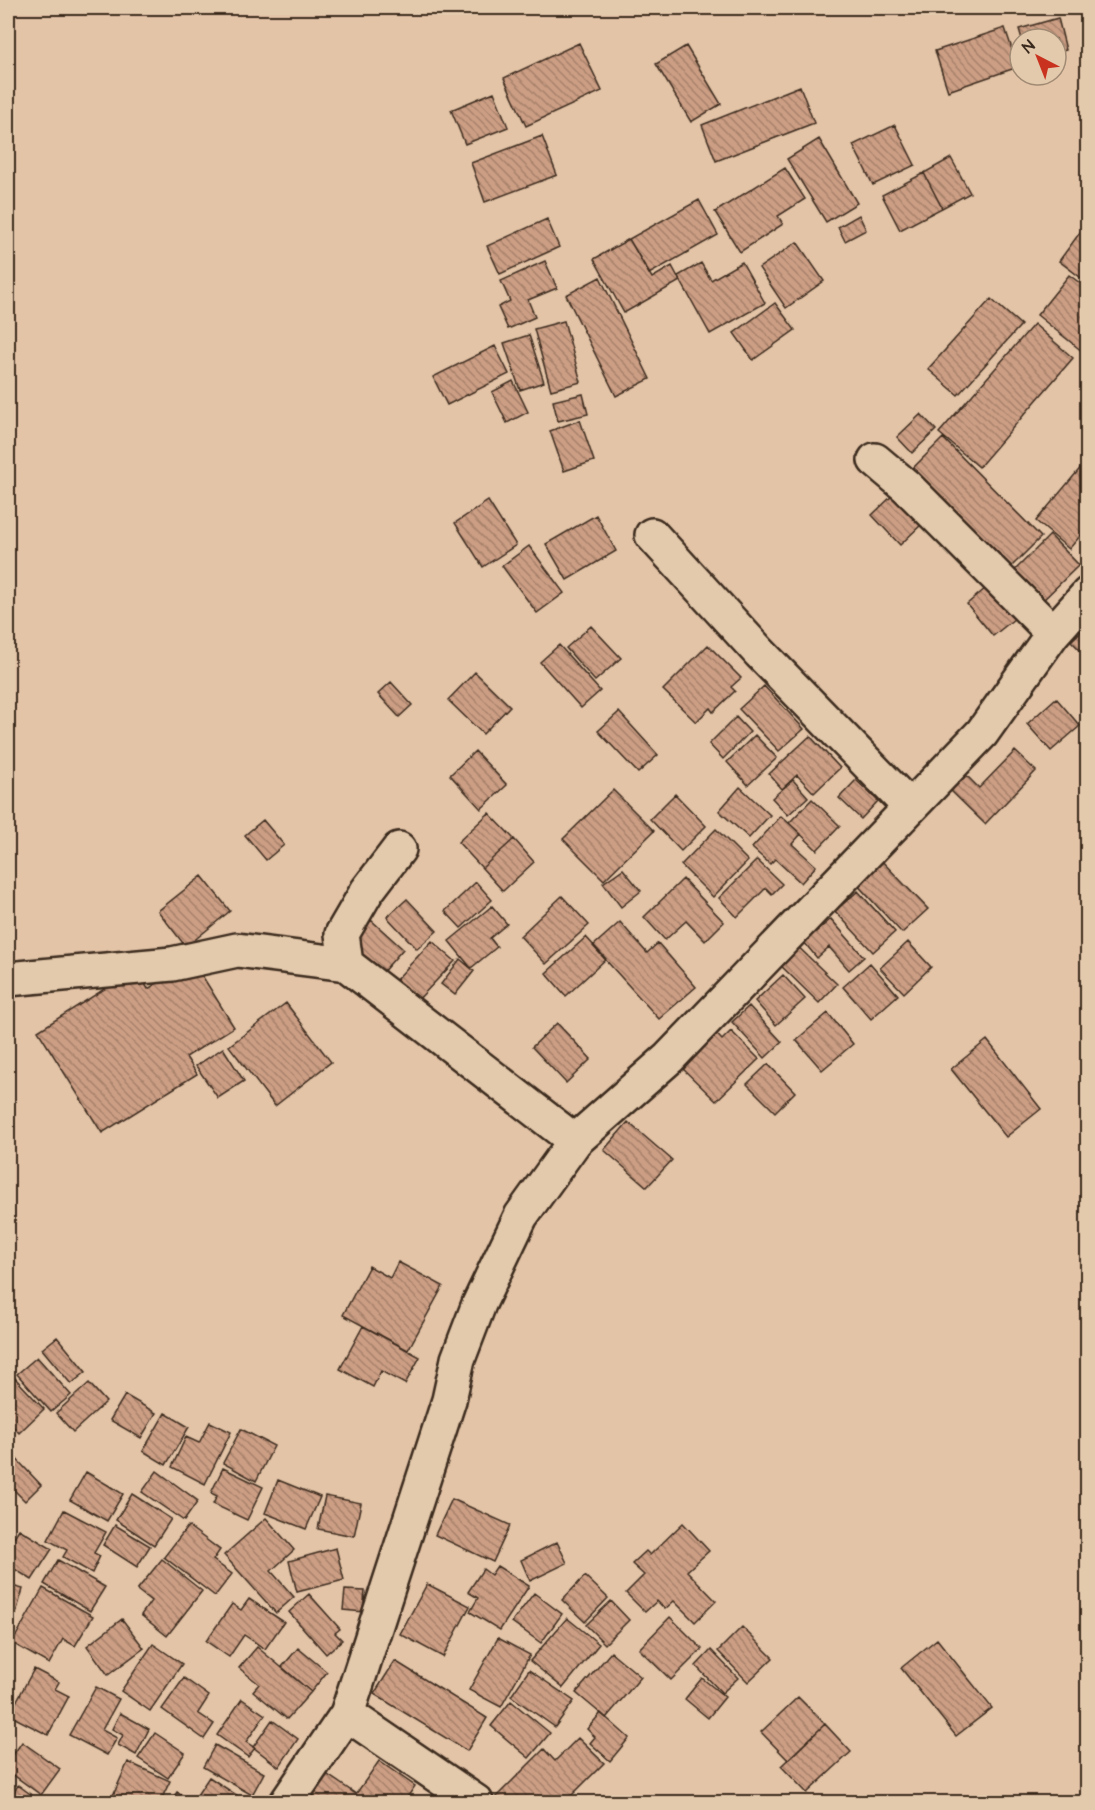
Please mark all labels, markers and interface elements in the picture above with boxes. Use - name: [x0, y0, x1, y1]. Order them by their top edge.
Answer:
- north arrow: [1008, 27, 1068, 87]
- text: N: [1018, 35, 1040, 58]

